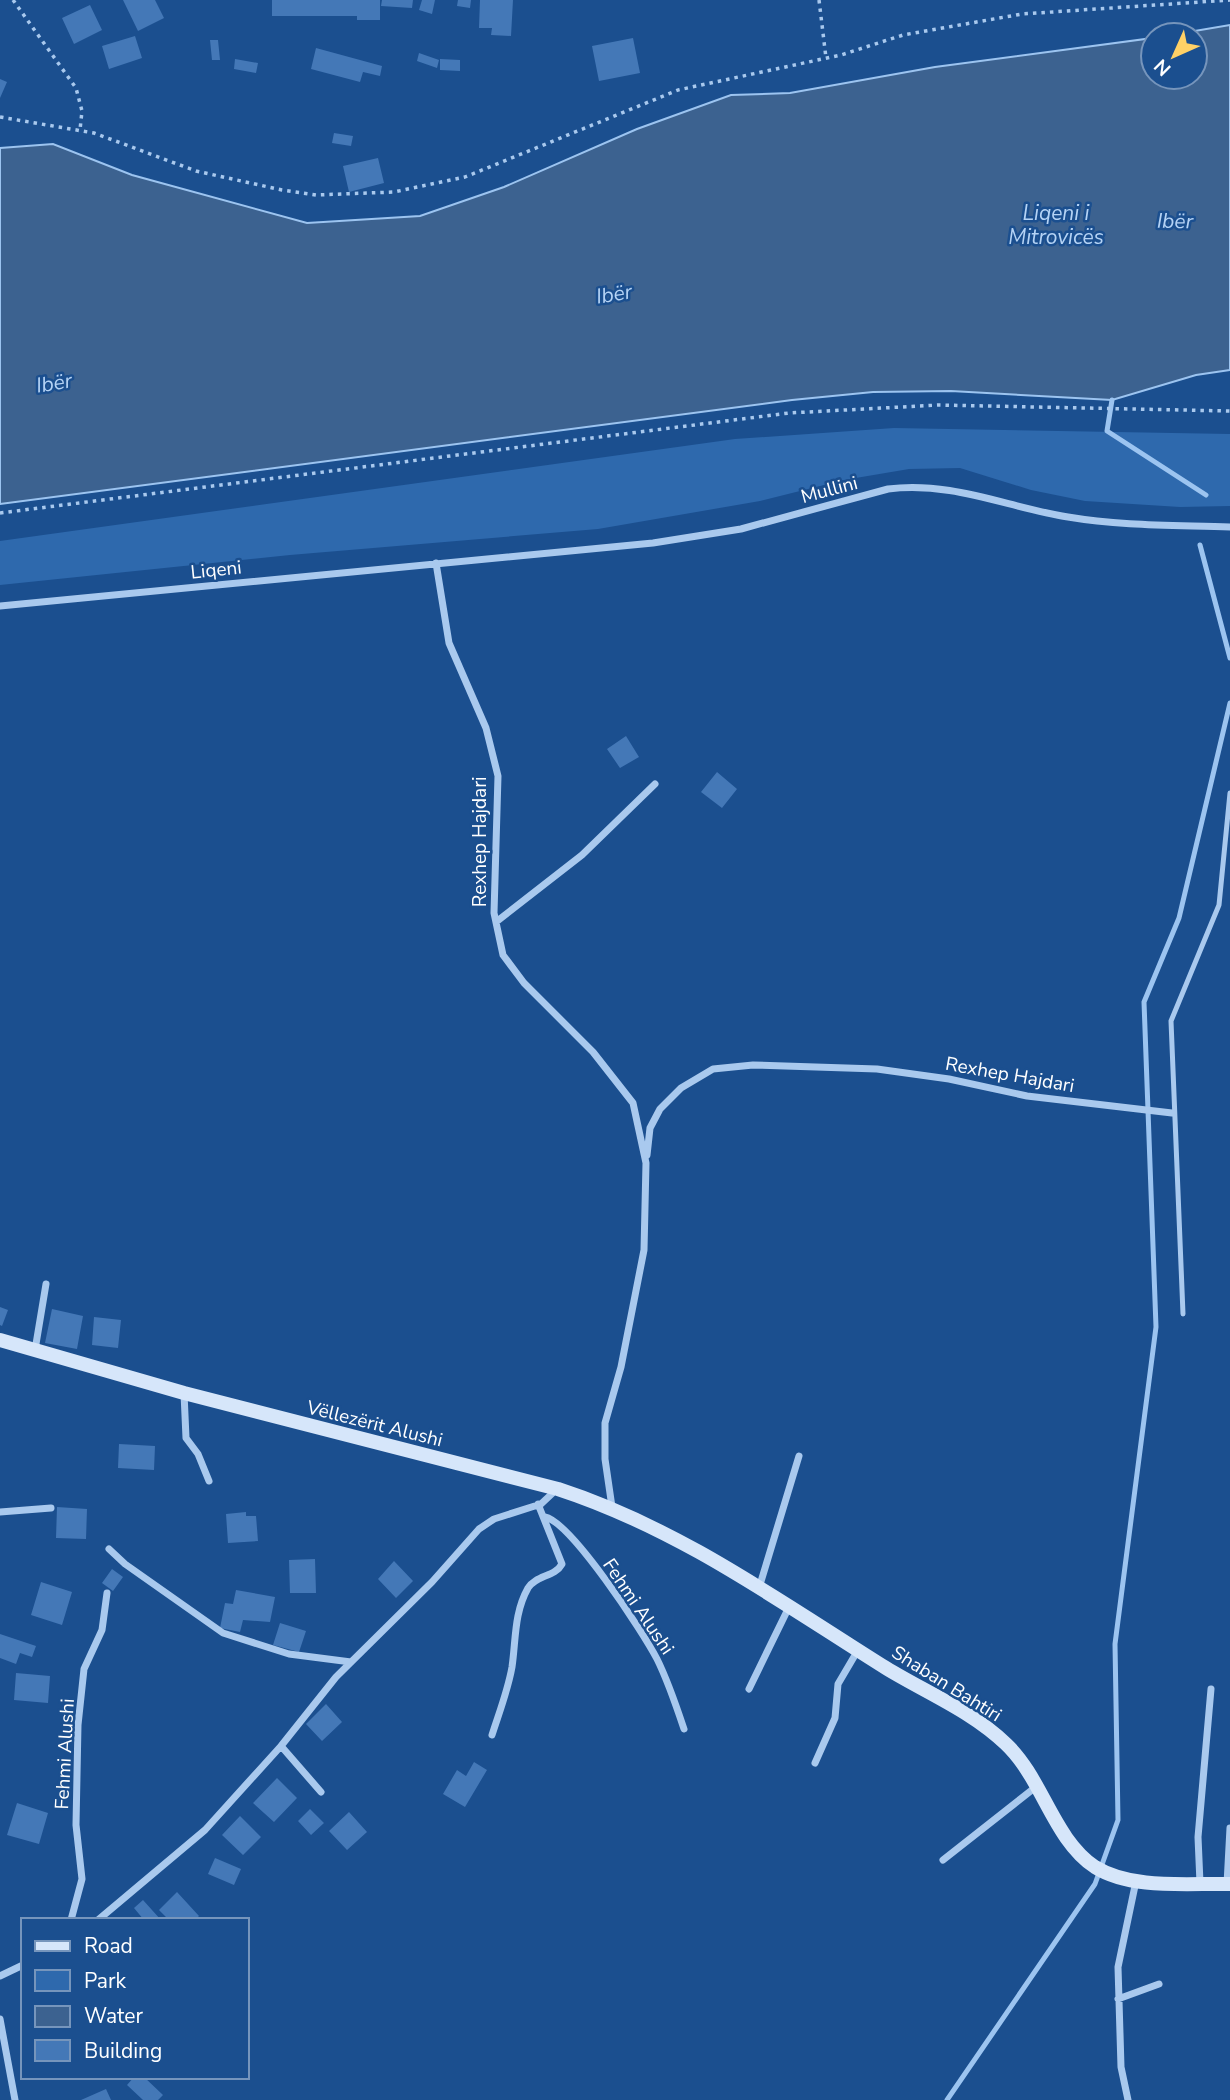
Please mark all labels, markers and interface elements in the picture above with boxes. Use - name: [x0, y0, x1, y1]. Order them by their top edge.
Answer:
- north arrow: [1139, 21, 1209, 91]
- text: N: [1148, 53, 1177, 82]
- water label: Liqeni i Mitrovicës: [1008, 199, 1104, 251]
- water label: Ibër: [1157, 207, 1194, 235]
- water label: Ibër: [594, 277, 635, 311]
- water label: Ibër: [34, 366, 75, 400]
- street label: Mullini: [798, 470, 861, 510]
- street label: Liqeni: [189, 554, 243, 586]
- street label: Rexhep Hajdari: [467, 777, 493, 907]
- street label: Rexhep Hajdari: [943, 1051, 1076, 1099]
- street label: Vëllezërit Alushi: [303, 1394, 445, 1453]
- street label: Fehmi Alushi: [596, 1553, 680, 1660]
- street label: Shaban Bahtiri: [886, 1640, 1007, 1728]
- street label: Fehmi Alushi: [49, 1698, 81, 1810]
- legend: [21, 1918, 248, 2079]
- text: Road: [84, 1932, 133, 1960]
- text: Park: [84, 1967, 126, 1995]
- text: Water: [84, 2002, 143, 2030]
- text: Building: [84, 2037, 162, 2065]

